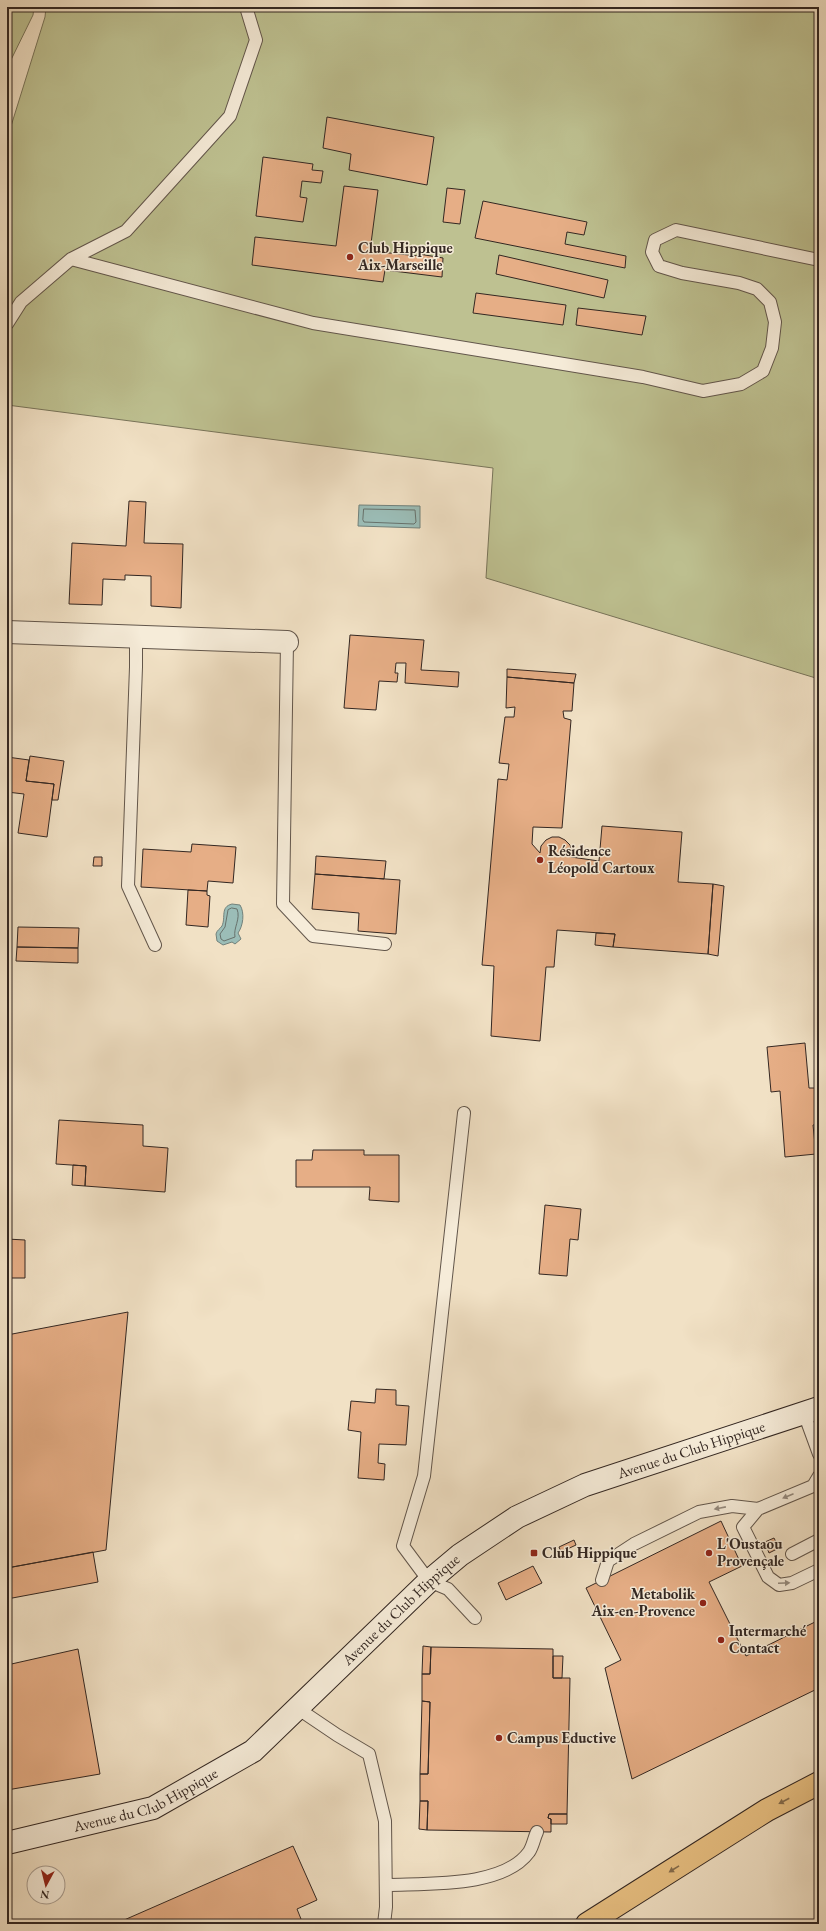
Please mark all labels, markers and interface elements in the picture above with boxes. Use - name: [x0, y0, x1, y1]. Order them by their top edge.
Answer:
- place label: Club Hippique Aix-Marseille: [357, 238, 453, 274]
- marker: Club Hippique Aix-Marseille: [345, 252, 355, 262]
- place label: Résidence Léopold Cartoux: [548, 841, 655, 877]
- marker: Résidence Léopold Cartoux: [535, 855, 545, 865]
- street label: Avenue du Club Hippique: [614, 1416, 768, 1483]
- one-way arrow: [782, 1493, 794, 1499]
- one-way arrow: [714, 1506, 726, 1512]
- place label: L'Oustaou Provençale: [717, 1534, 784, 1570]
- place label: Club Hippique: [542, 1543, 637, 1562]
- marker: Club Hippique: [529, 1548, 539, 1558]
- marker: L'Oustaou Provençale: [704, 1548, 714, 1558]
- street label: Avenue du Club Hippique: [337, 1549, 463, 1670]
- one-way arrow: [778, 1580, 790, 1587]
- place label: Metabolik Aix-en-Provence: [590, 1584, 696, 1620]
- marker: Metabolik Aix-en-Provence: [698, 1598, 708, 1608]
- place label: Intermarché Contact: [729, 1621, 806, 1657]
- marker: Intermarché Contact: [716, 1635, 726, 1645]
- place label: Campus Eductive: [507, 1728, 616, 1747]
- marker: Campus Eductive: [494, 1733, 504, 1743]
- street label: Avenue du Club Hippique: [71, 1763, 221, 1836]
- one-way arrow: [779, 1798, 790, 1804]
- north arrow: [26, 1865, 66, 1905]
- one-way arrow: [668, 1865, 680, 1872]
- text: N: [39, 1887, 50, 1902]

